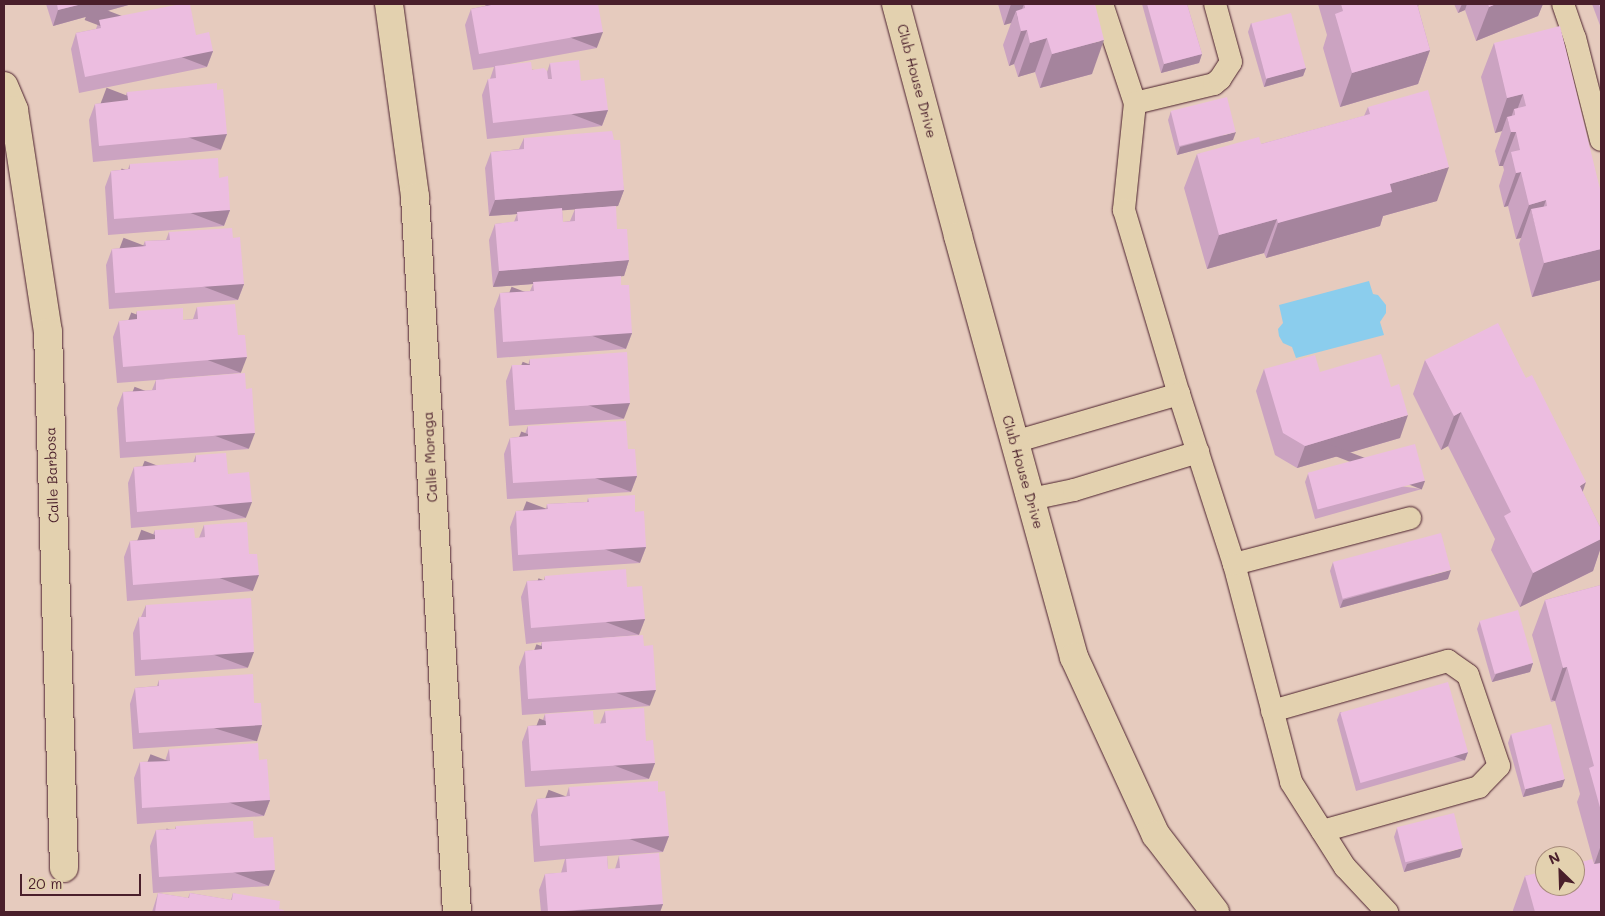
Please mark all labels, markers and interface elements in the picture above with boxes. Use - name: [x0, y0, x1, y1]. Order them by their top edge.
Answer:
- street label: Club House Drive: [894, 22, 940, 140]
- street label: Calle Moraga: [419, 411, 441, 503]
- street label: Club House Drive: [999, 413, 1047, 531]
- street label: Calle Barbosa: [42, 427, 62, 523]
- north arrow: [1535, 846, 1585, 896]
- text: N: [1545, 847, 1563, 869]
- scale bar: [22, 864, 144, 896]
- text: 20 m: [28, 873, 62, 893]

